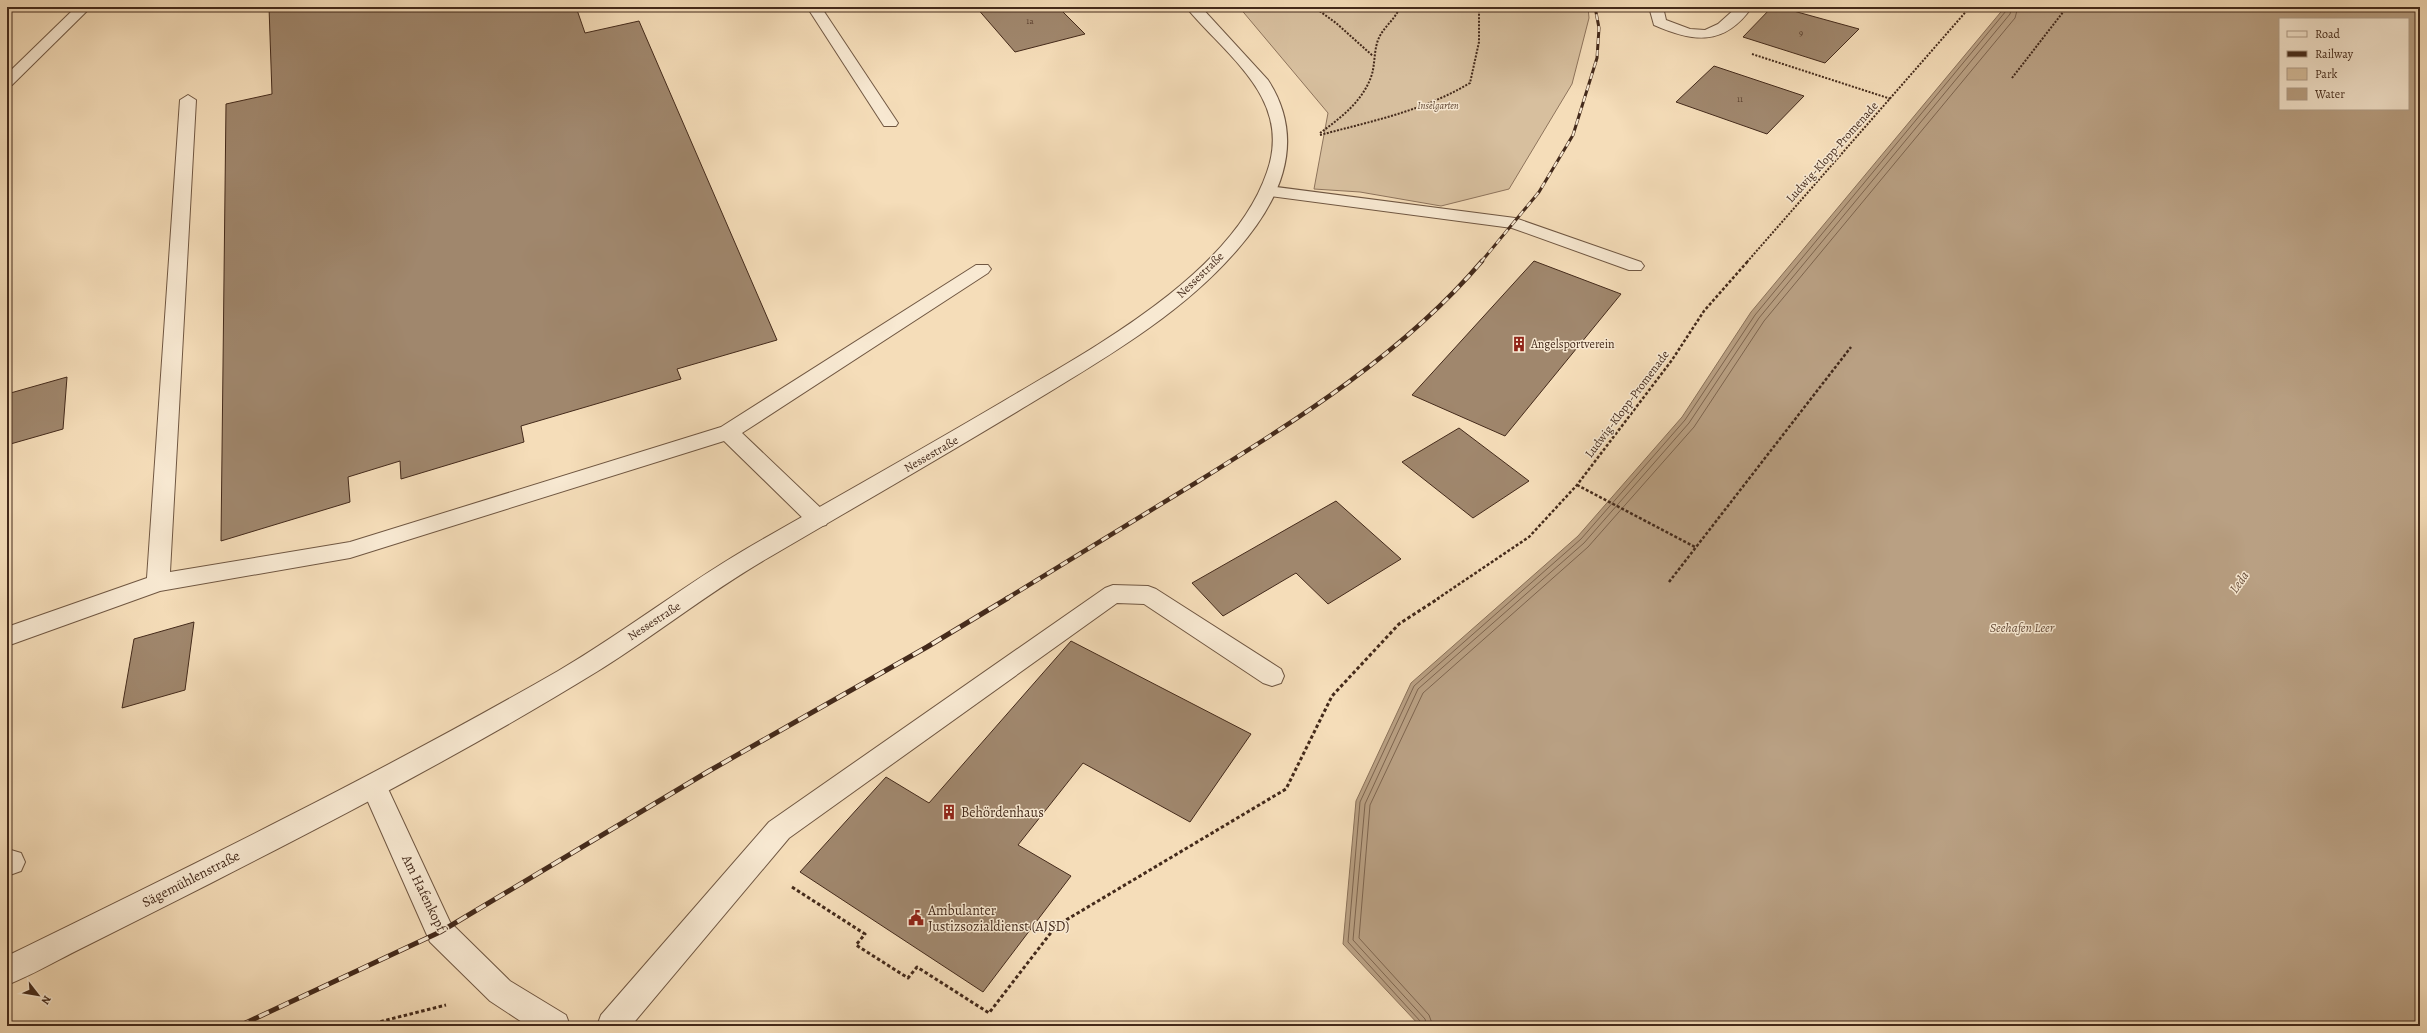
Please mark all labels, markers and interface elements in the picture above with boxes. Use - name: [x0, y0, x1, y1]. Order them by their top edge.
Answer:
- house number: 1a: [1026, 15, 1034, 27]
- legend: [2279, 18, 2409, 110]
- text: Road: [2315, 26, 2341, 42]
- house number: 9: [1799, 27, 1803, 39]
- text: Railway: [2315, 46, 2354, 62]
- text: Park: [2315, 66, 2338, 82]
- text: Water: [2314, 86, 2345, 102]
- house number: 11: [1737, 93, 1743, 105]
- street label: Ludwig-Klopp-Promenade: [1782, 98, 1882, 206]
- park label: Inselgarten: [1417, 99, 1459, 112]
- street label: Nessestraße: [1173, 248, 1227, 302]
- building icon: Angelsportverein: [1510, 335, 1528, 353]
- place label: Angelsportverein: [1530, 336, 1615, 352]
- street label: Ludwig-Klopp-Promenade: [1581, 347, 1673, 461]
- street label: Nessestraße: [901, 432, 961, 476]
- water label: Leda: [2225, 568, 2253, 596]
- street label: Nessestraße: [624, 598, 684, 644]
- water label: Seehafen Leer: [1990, 619, 2055, 636]
- building icon: Behördenhaus: [940, 803, 958, 821]
- place label: Behördenhaus: [961, 803, 1044, 822]
- street label: Sägemühlenstraße: [139, 846, 243, 912]
- street label: Am Hafenkopf: [397, 851, 452, 937]
- place label: Ambulanter Justizsozialdienst (AJSD): [927, 901, 1069, 936]
- public building icon: Ambulanter Justizsozialdienst (AJSD): [907, 909, 925, 927]
- north arrow: [18, 975, 58, 1015]
- text: N: [38, 993, 55, 1007]

